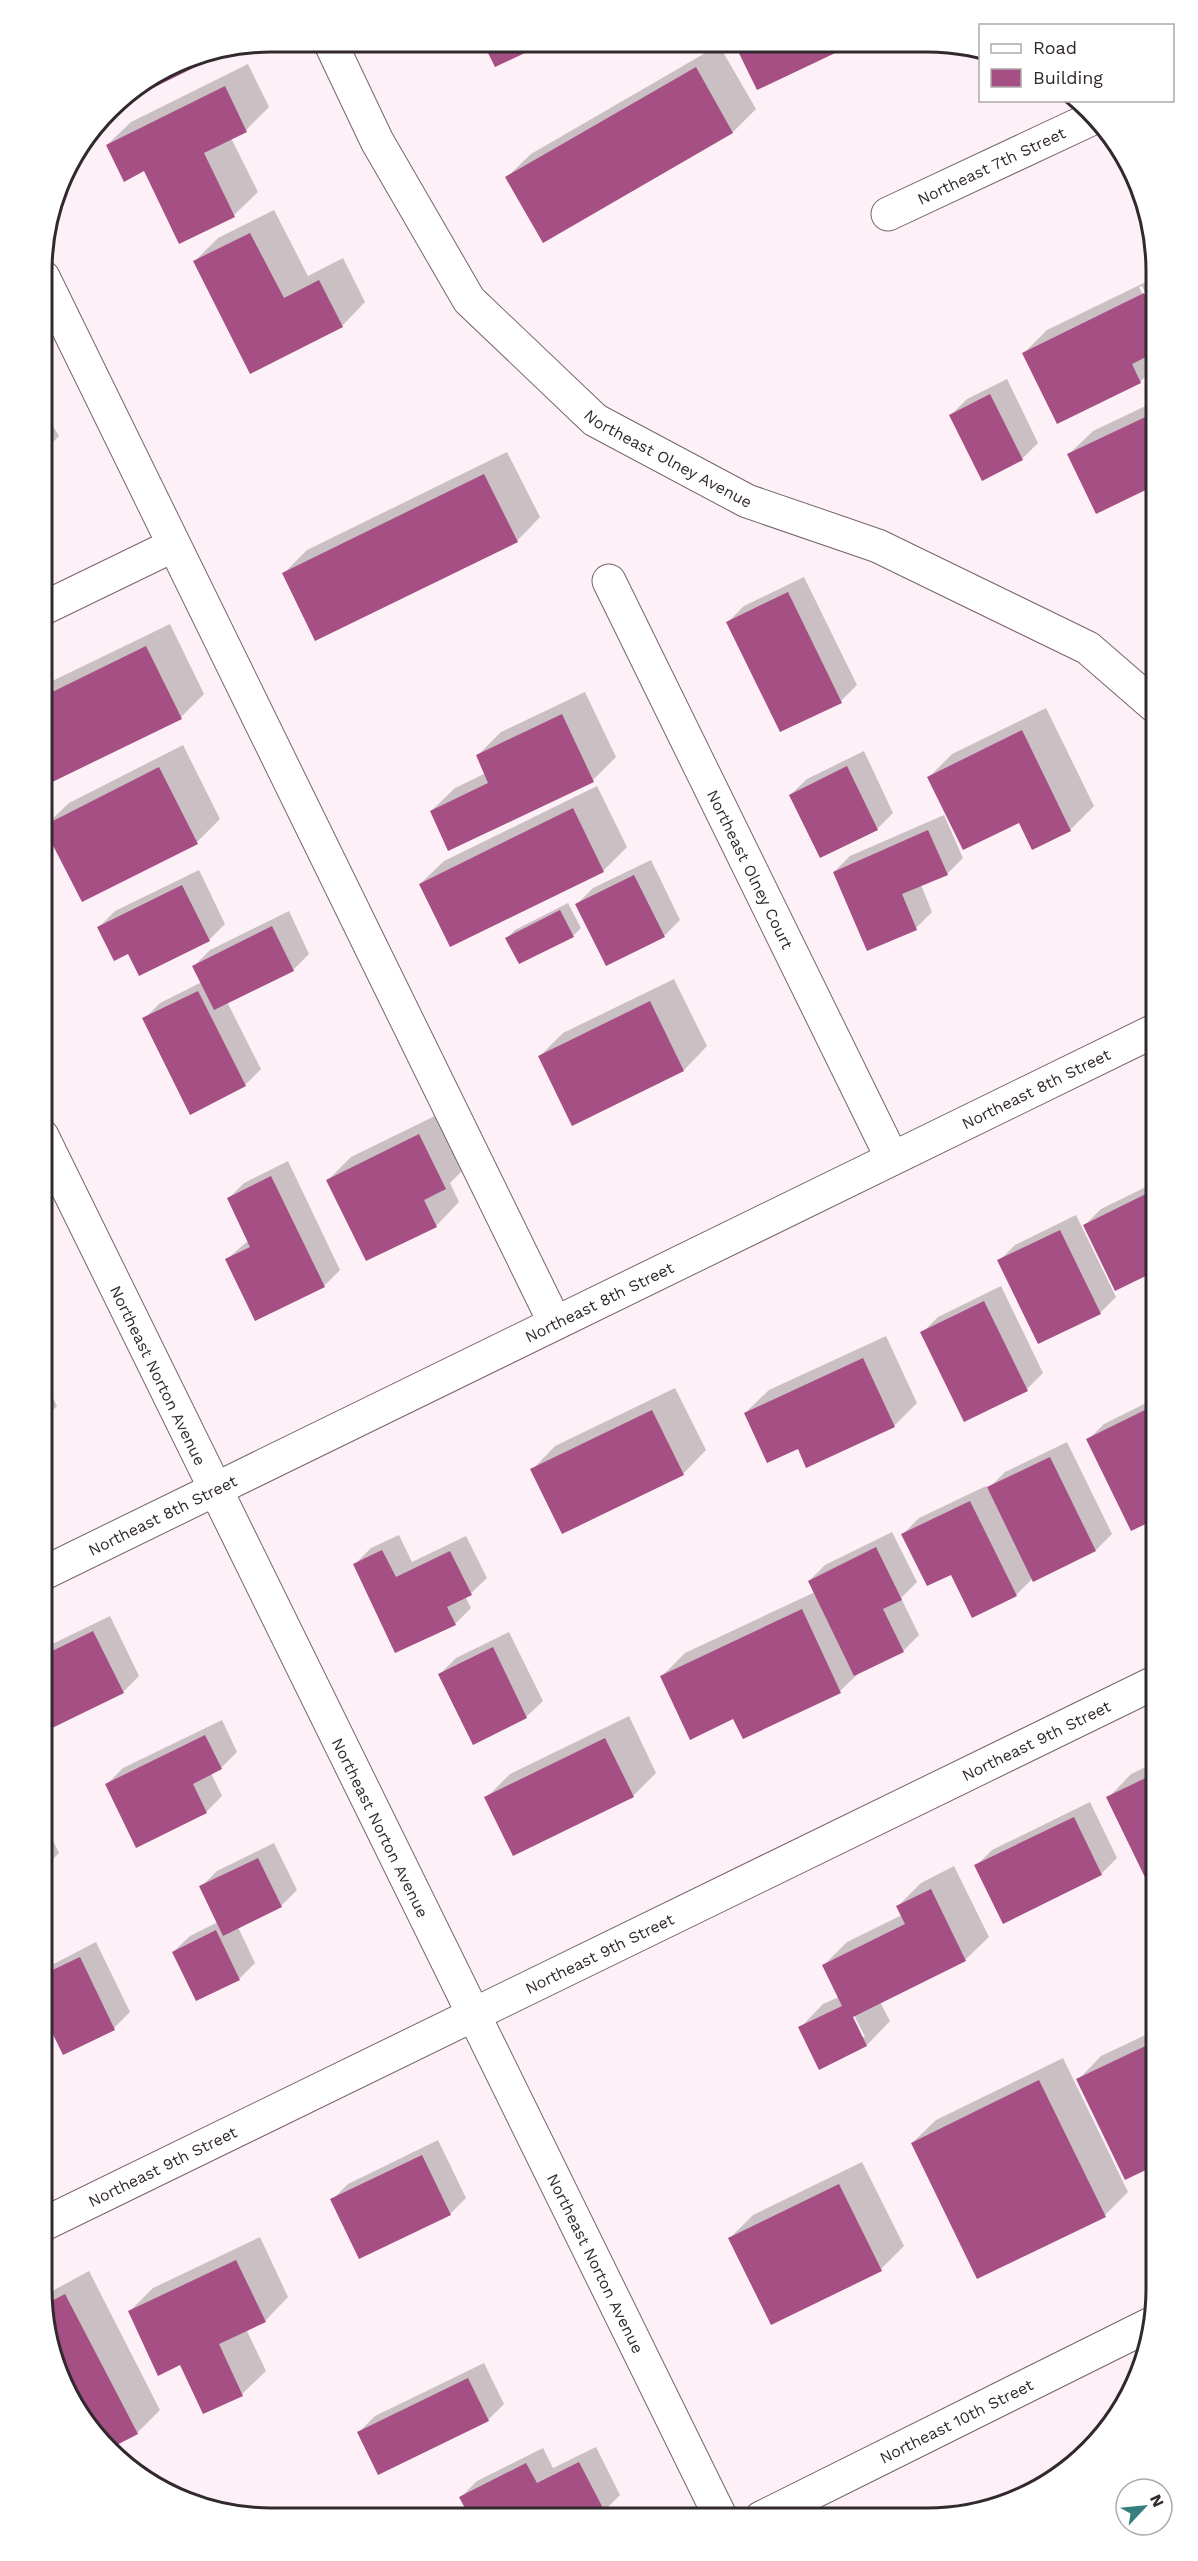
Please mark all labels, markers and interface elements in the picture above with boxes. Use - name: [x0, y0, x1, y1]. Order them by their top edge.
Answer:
- legend: [979, 24, 1174, 102]
- text: Road: [1033, 37, 1077, 58]
- text: Building: [1033, 67, 1103, 88]
- street label: Northeast 7th Street: [914, 123, 1069, 209]
- street label: Northeast Olney Avenue: [580, 405, 755, 511]
- street label: Northeast Olney Court: [703, 786, 798, 952]
- street label: Northeast 8th Street: [958, 1044, 1113, 1133]
- street label: Northeast 8th Street: [522, 1258, 677, 1346]
- street label: Northeast Norton Avenue: [106, 1282, 210, 1468]
- street label: Northeast 8th Street: [85, 1471, 240, 1560]
- street label: Northeast 9th Street: [959, 1696, 1114, 1785]
- street label: Northeast Norton Avenue: [328, 1735, 433, 1920]
- street label: Northeast 9th Street: [522, 1909, 677, 1998]
- street label: Northeast 9th Street: [85, 2122, 240, 2211]
- street label: Northeast Norton Avenue: [543, 2170, 648, 2356]
- street label: Northeast 10th Street: [876, 2375, 1036, 2467]
- north arrow: [1114, 2477, 1174, 2537]
- text: N: [1146, 2491, 1168, 2510]

